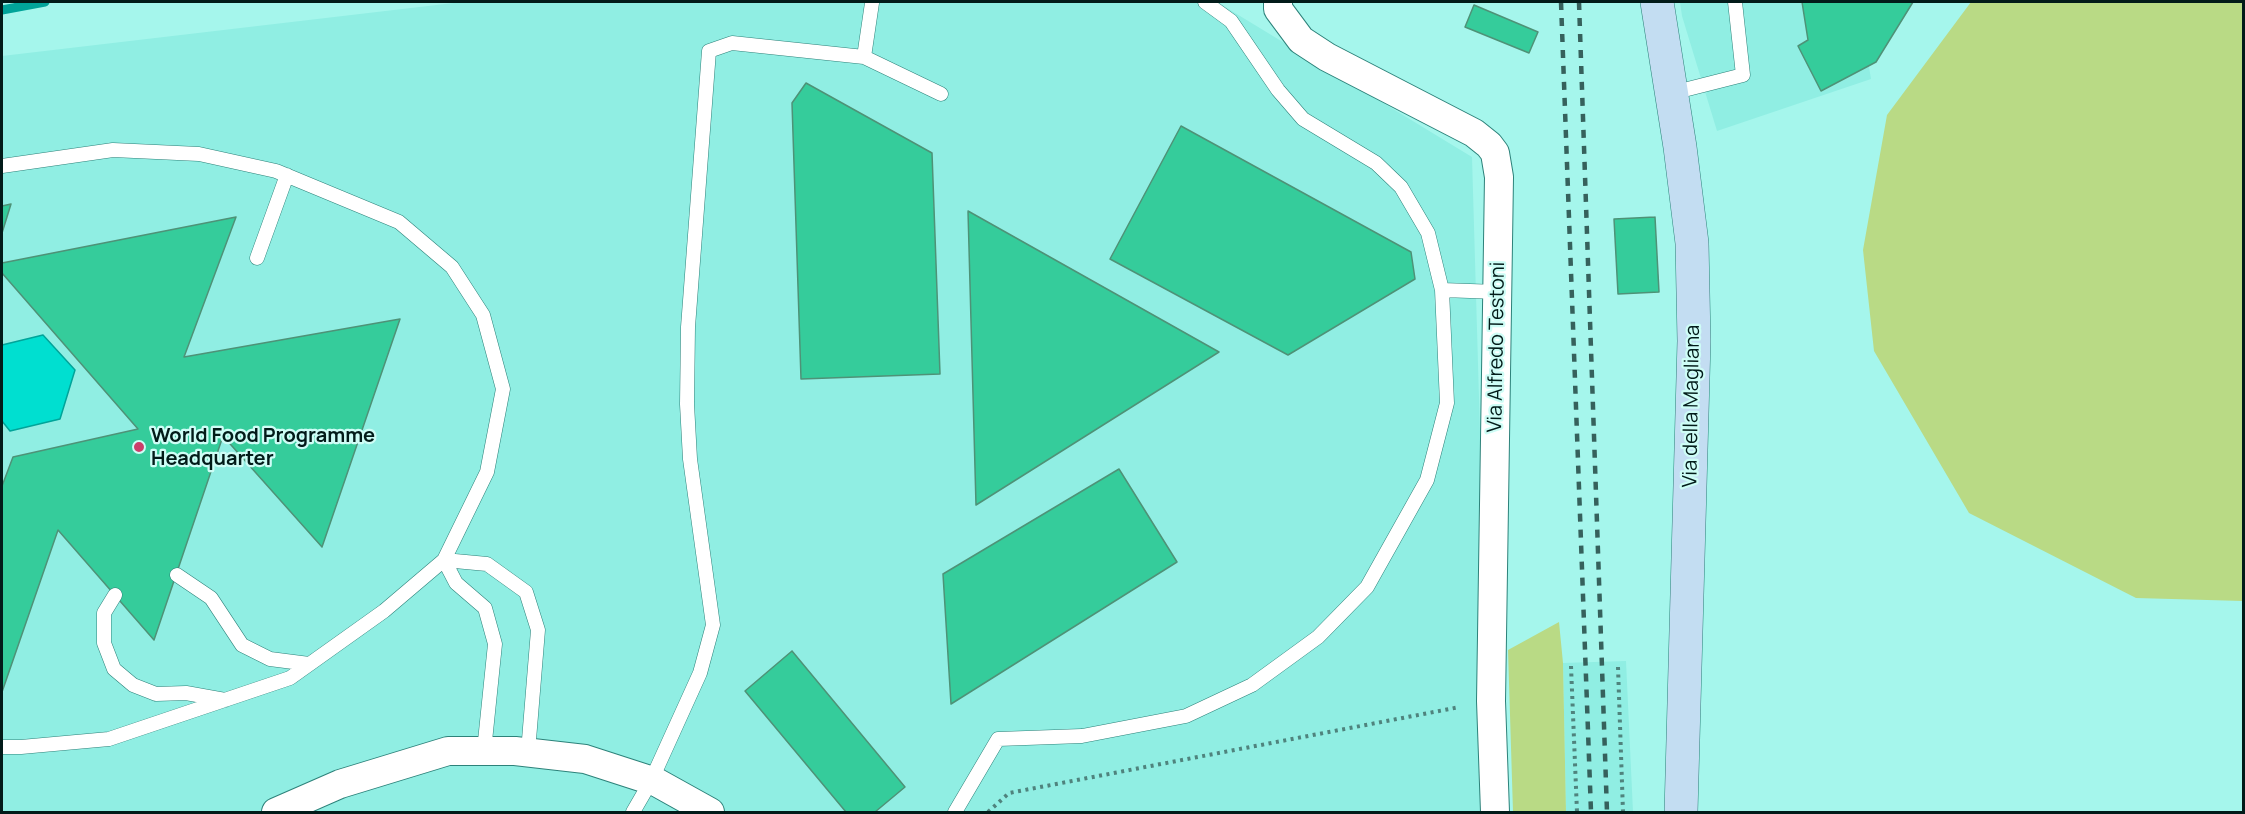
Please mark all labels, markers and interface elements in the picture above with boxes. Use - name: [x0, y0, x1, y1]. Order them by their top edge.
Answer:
- street label: Via Alfredo Testoni: [1484, 261, 1510, 433]
- street label: Via della Magliana: [1679, 324, 1705, 488]
- place label: World Food Programme Headquarter: [151, 424, 375, 471]
- marker: World Food Programme Headquarter: [132, 440, 146, 454]

